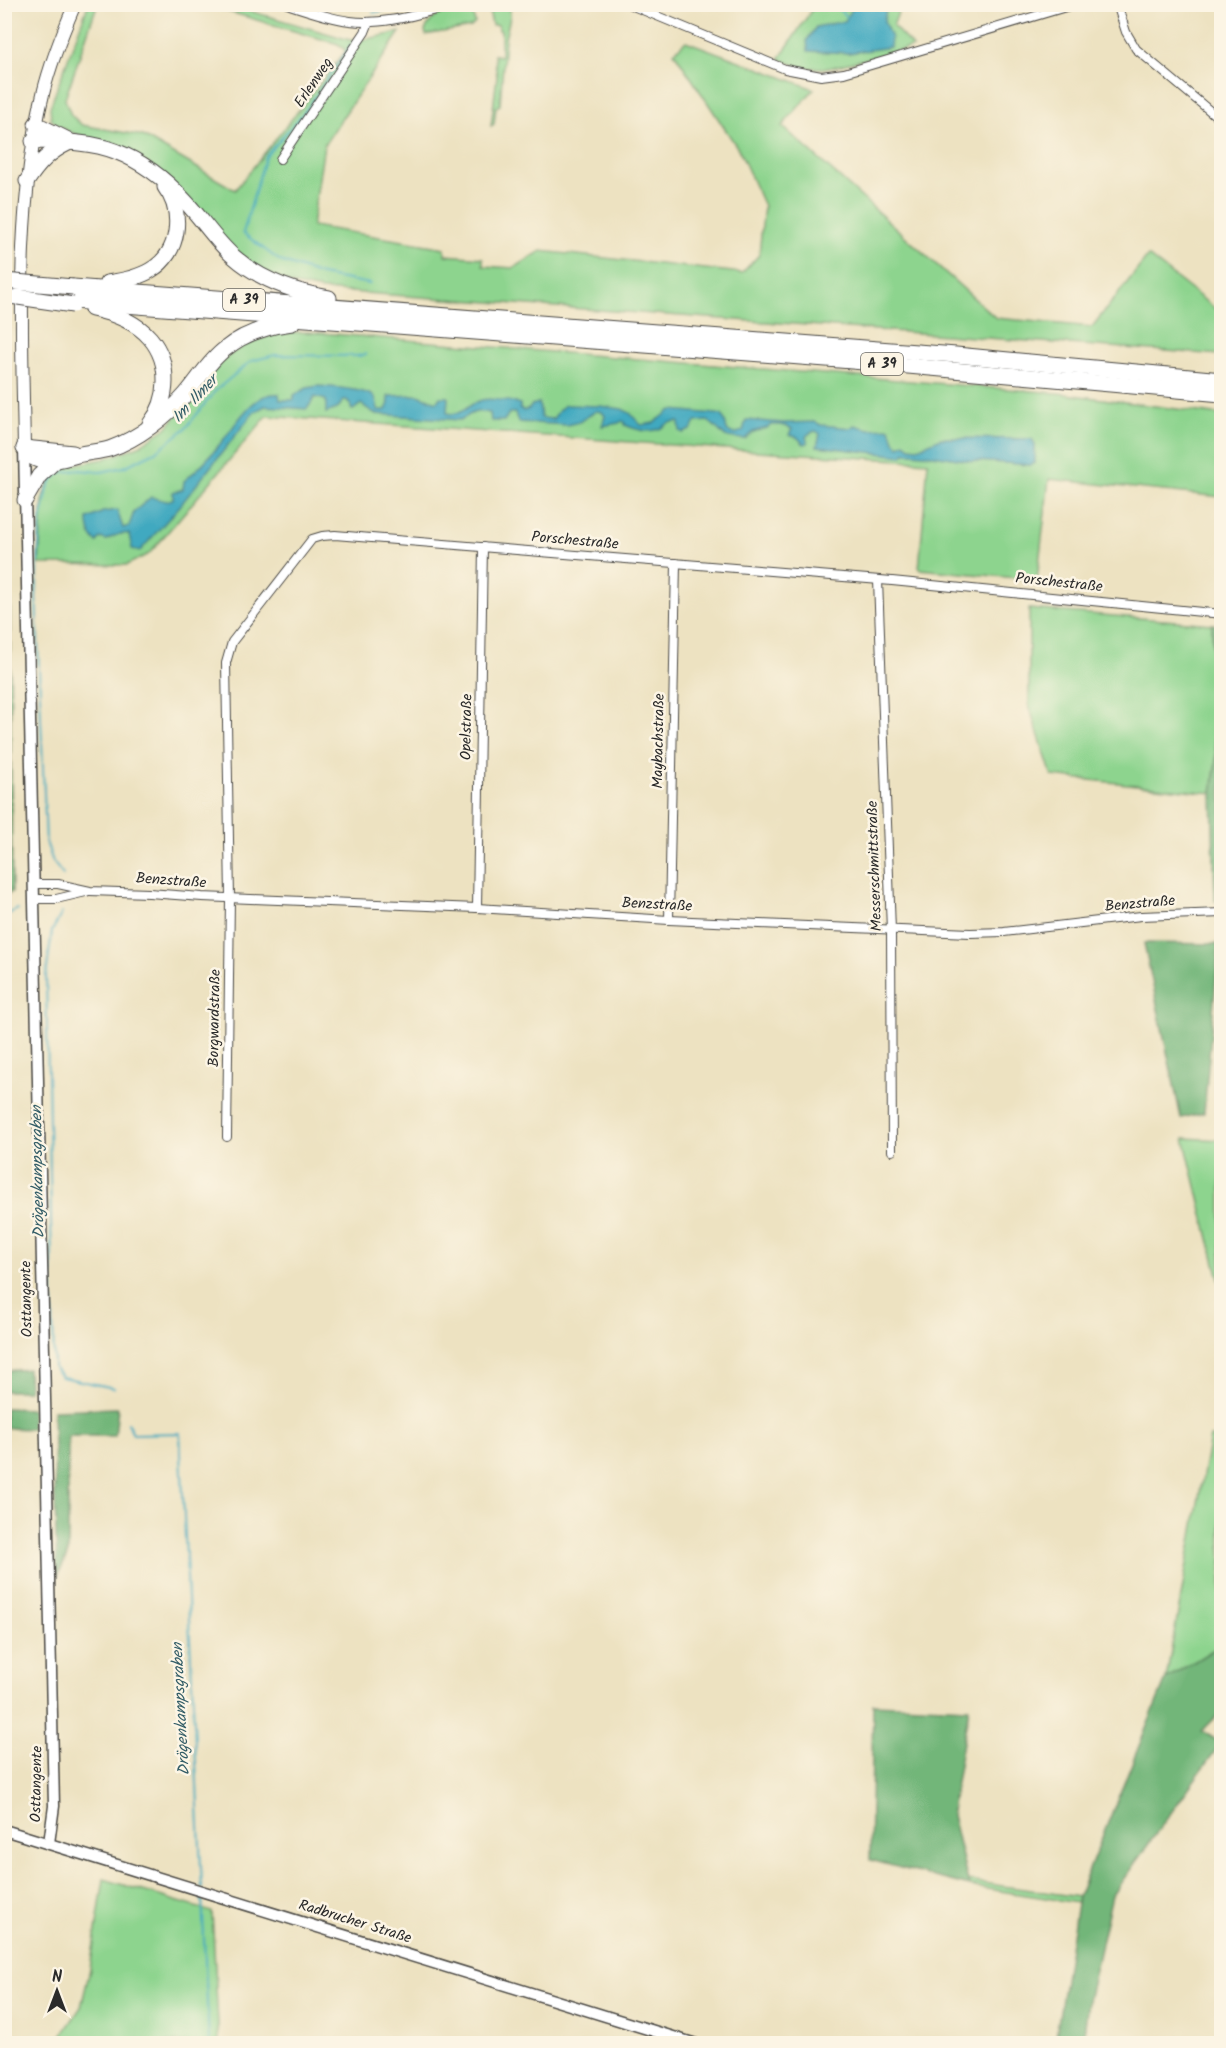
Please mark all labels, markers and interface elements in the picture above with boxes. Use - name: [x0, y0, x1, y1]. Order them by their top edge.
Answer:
- street label: Erlenweg: [288, 53, 340, 113]
- road number: A 39: [223, 289, 265, 311]
- road number: A 39: [861, 353, 903, 375]
- water label: Im Ilmer: [166, 366, 227, 429]
- street label: Porschestraße: [530, 525, 620, 557]
- street label: Porschestraße: [1014, 566, 1104, 600]
- street label: Opelstraße: [454, 693, 480, 760]
- street label: Maybachstraße: [646, 693, 672, 789]
- street label: Messerschmittstraße: [861, 800, 889, 932]
- street label: Benzstraße: [135, 867, 207, 895]
- street label: Benzstraße: [1104, 889, 1176, 919]
- street label: Benzstraße: [621, 891, 693, 919]
- street label: Borgwardstraße: [202, 969, 228, 1067]
- water label: Drögenkampsgraben: [24, 1104, 52, 1239]
- street label: Osttangente: [14, 1260, 40, 1338]
- water label: Drögenkampsgraben: [165, 1641, 197, 1776]
- street label: Osttangente: [24, 1745, 50, 1823]
- street label: Radbrucher Straße: [296, 1893, 415, 1951]
- north arrow: [27, 1961, 87, 2021]
- text: N: [52, 1965, 62, 1990]

